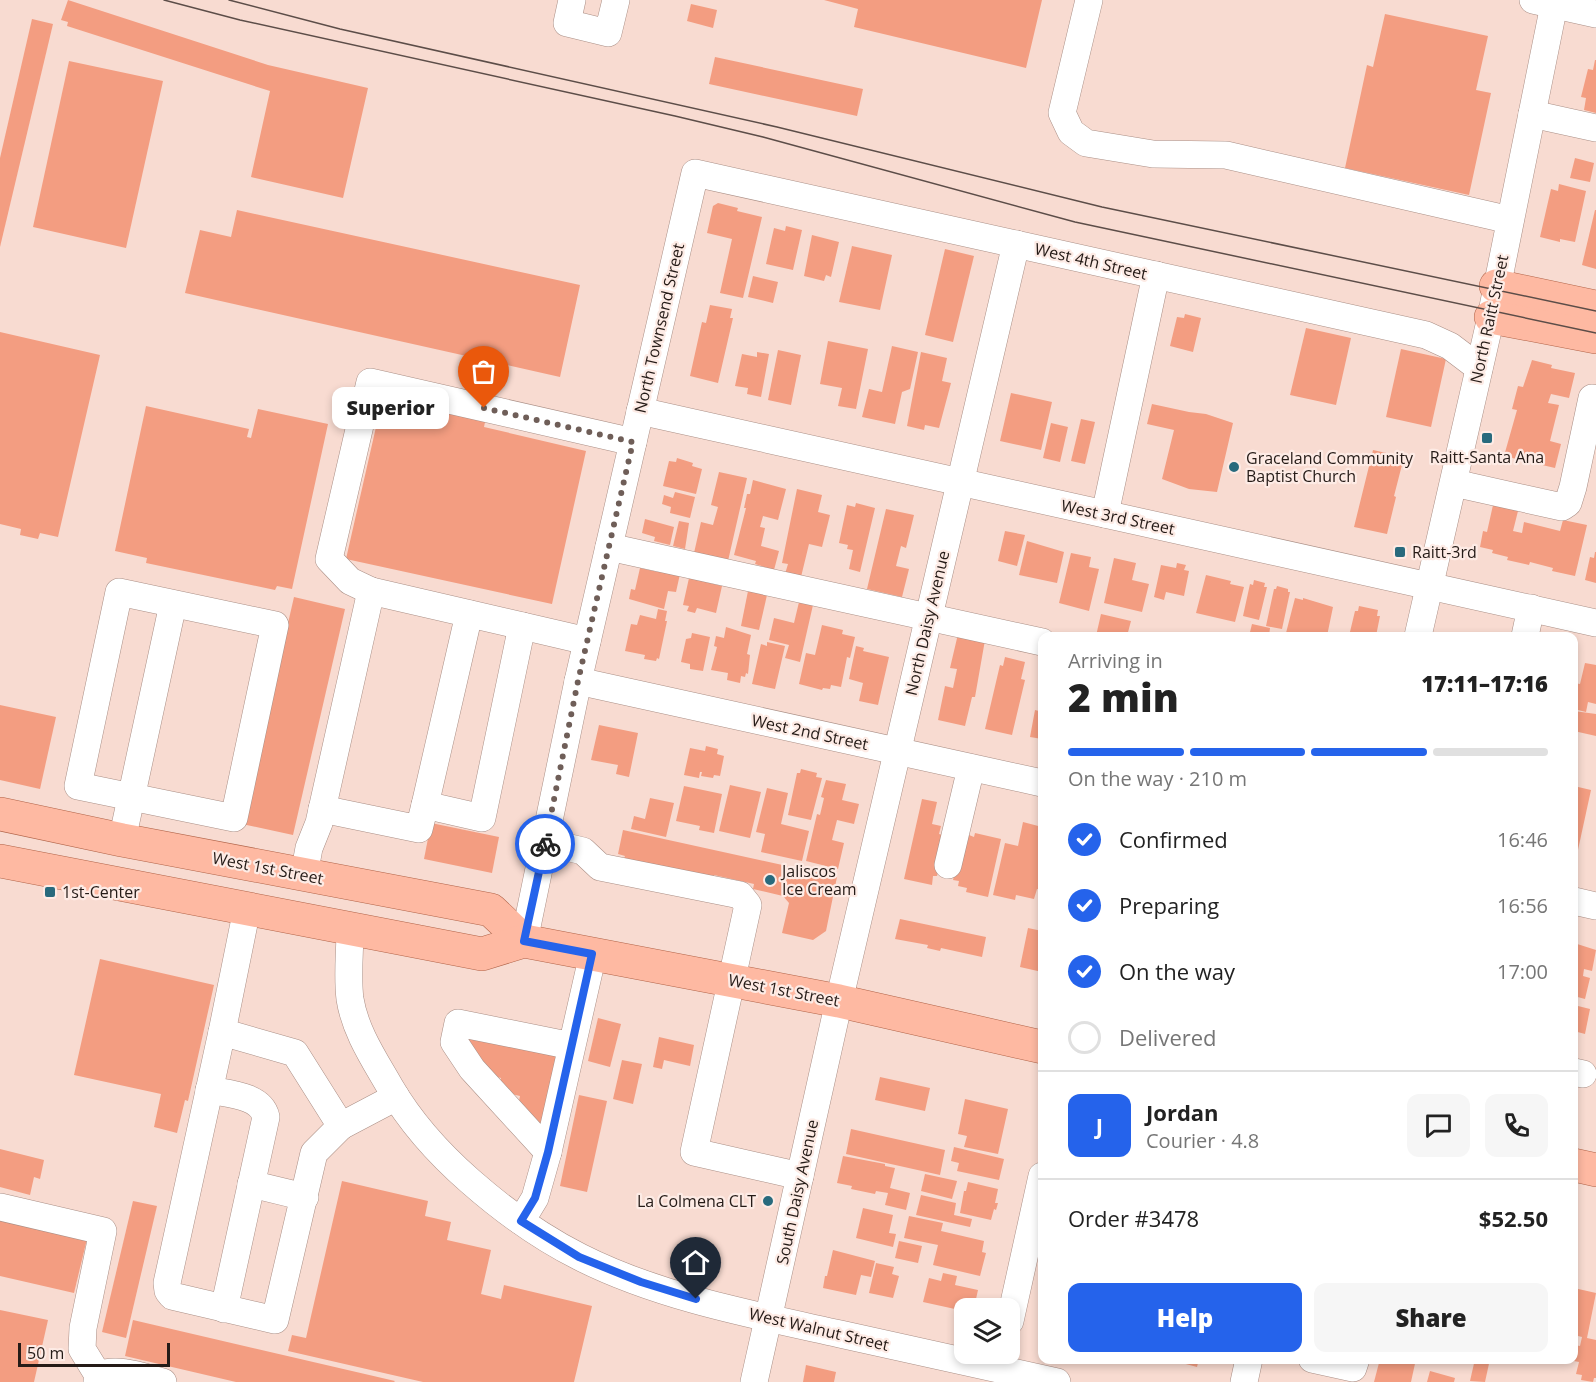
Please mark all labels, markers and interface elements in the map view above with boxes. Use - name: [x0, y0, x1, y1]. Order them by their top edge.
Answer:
- street label: West 4th Street: [1033, 237, 1150, 285]
- street label: North Townsend Street: [629, 241, 689, 415]
- street label: North Raitt Street: [1465, 252, 1513, 385]
- pin: [458, 346, 509, 408]
- icon: bag: [467, 355, 500, 388]
- callout: Superior: [331, 387, 448, 429]
- text: Superior: [346, 394, 435, 421]
- marker: Raitt-Santa Ana: [1480, 431, 1494, 445]
- place label: Raitt-Santa Ana: [1430, 446, 1544, 468]
- place label: Graceland Community Baptist Church: [1246, 447, 1414, 487]
- marker: Graceland Community Baptist Church: [1227, 460, 1241, 474]
- street label: West 3rd Street: [1059, 494, 1177, 540]
- place label: Raitt-3rd: [1412, 541, 1477, 563]
- marker: Raitt-3rd: [1393, 545, 1407, 559]
- street label: North Daisy Avenue: [900, 548, 954, 698]
- text: Arriving in: [1068, 647, 1163, 674]
- text: 17:11–17:16: [1421, 668, 1548, 698]
- text: 2 min: [1068, 670, 1179, 723]
- street label: West 2nd Street: [750, 709, 871, 755]
- text: On the way · 210 m: [1068, 765, 1247, 792]
- courier: [515, 814, 575, 874]
- icon: check: [1068, 823, 1101, 856]
- text: Confirmed: [1119, 824, 1228, 854]
- text: 16:46: [1497, 826, 1548, 853]
- icon: bike: [529, 828, 562, 861]
- street label: West 1st Street: [211, 846, 326, 890]
- place label: Jaliscos Ice Cream: [780, 860, 857, 900]
- marker: Jaliscos Ice Cream: [763, 873, 777, 887]
- place label: 1st-Center: [62, 881, 140, 903]
- marker: 1st-Center: [43, 885, 57, 899]
- icon: check: [1068, 889, 1101, 922]
- text: Preparing: [1119, 890, 1219, 920]
- text: 16:56: [1497, 892, 1548, 919]
- icon: check: [1068, 955, 1101, 988]
- text: On the way: [1119, 956, 1235, 986]
- text: 17:00: [1497, 958, 1548, 985]
- street label: West 1st Street: [727, 968, 842, 1012]
- text: Delivered: [1119, 1022, 1217, 1052]
- button: chat: [1407, 1094, 1470, 1157]
- button: phone: [1485, 1094, 1548, 1157]
- text: Jordan: [1146, 1097, 1219, 1127]
- text: J: [1096, 1110, 1103, 1140]
- street label: South Daisy Avenue: [771, 1117, 823, 1267]
- text: Courier · 4.8: [1146, 1127, 1259, 1154]
- place label: La Colmena CLT: [637, 1190, 756, 1212]
- marker: La Colmena CLT: [761, 1194, 775, 1208]
- text: Order #3478: [1068, 1203, 1199, 1233]
- text: $52.50: [1479, 1203, 1548, 1233]
- pin: [670, 1237, 721, 1299]
- icon: home: [679, 1246, 712, 1279]
- button: Help: [1068, 1283, 1302, 1352]
- button: Share: [1314, 1283, 1548, 1352]
- map controls: [954, 1298, 1020, 1364]
- button: layers: [954, 1298, 1020, 1364]
- street label: West Walnut Street: [747, 1302, 891, 1356]
- scale bar: [18, 1340, 170, 1368]
- text: 50 m: [27, 1342, 64, 1364]

